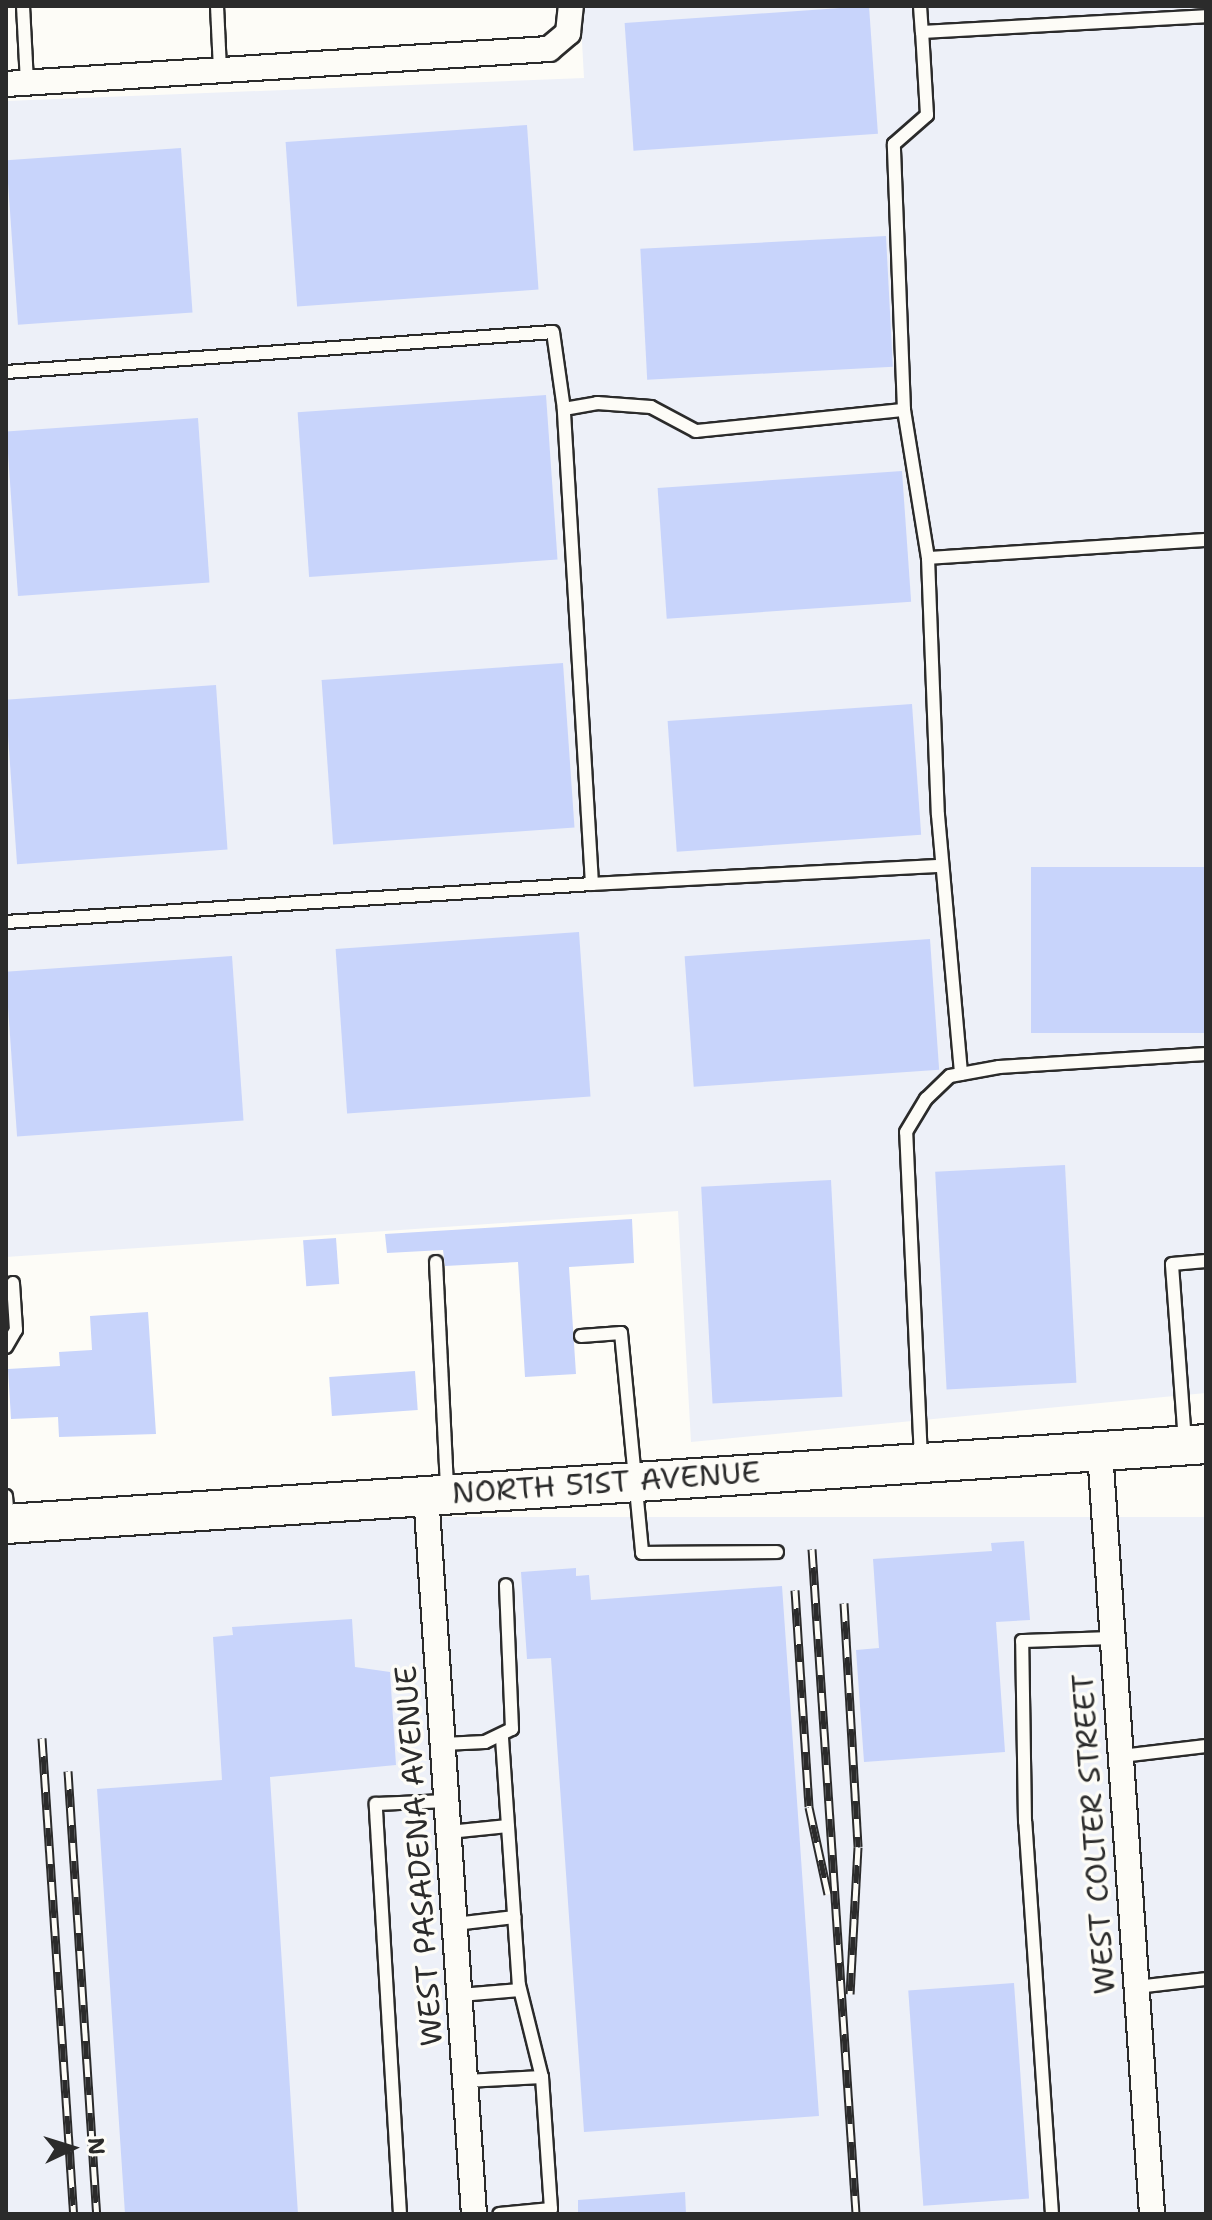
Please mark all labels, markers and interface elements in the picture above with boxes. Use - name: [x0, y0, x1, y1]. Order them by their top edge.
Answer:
- street label: NORTH 51ST AVENUE: [451, 1454, 761, 1512]
- street label: WEST PASADENA AVENUE: [388, 1665, 450, 2047]
- street label: WEST COLTER STREET: [1065, 1672, 1123, 1996]
- north arrow: [32, 2108, 112, 2188]
- text: N: [81, 2137, 112, 2156]

